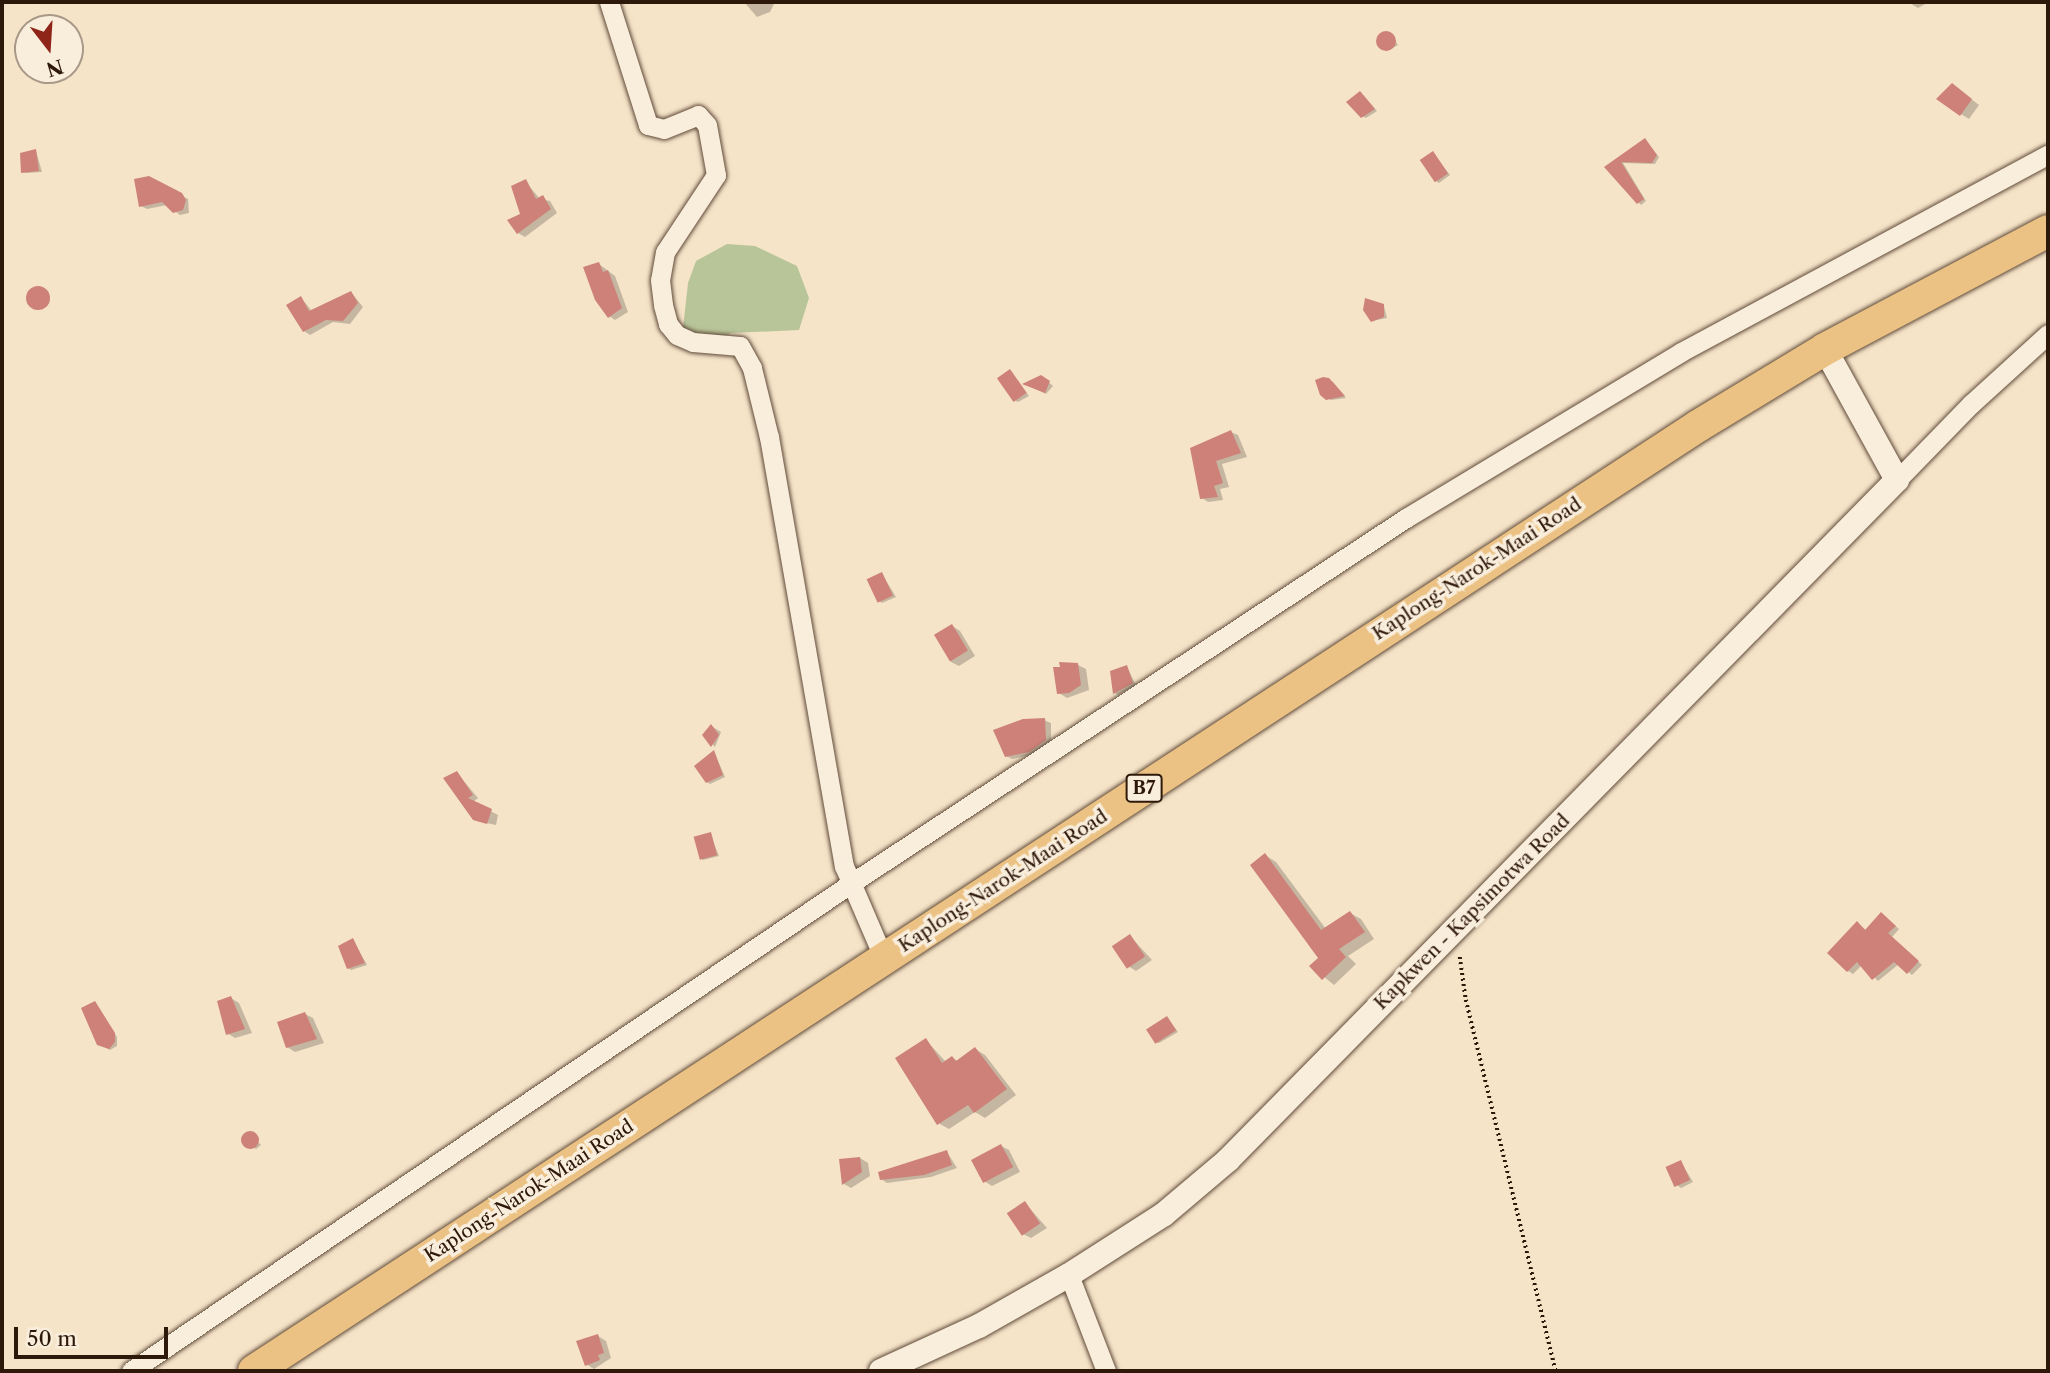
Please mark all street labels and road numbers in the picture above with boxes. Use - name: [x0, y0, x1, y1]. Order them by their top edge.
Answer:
- street label: Kaplong-Narok-Maai Road: [1368, 493, 1586, 645]
- road number: B7: [1125, 774, 1163, 802]
- street label: Kaplong-Narok-Maai Road: [894, 805, 1112, 957]
- street label: Kapkwen - Kapsimotwa Road: [1369, 809, 1575, 1015]
- street label: Kaplong-Narok-Maai Road: [420, 1115, 638, 1267]

